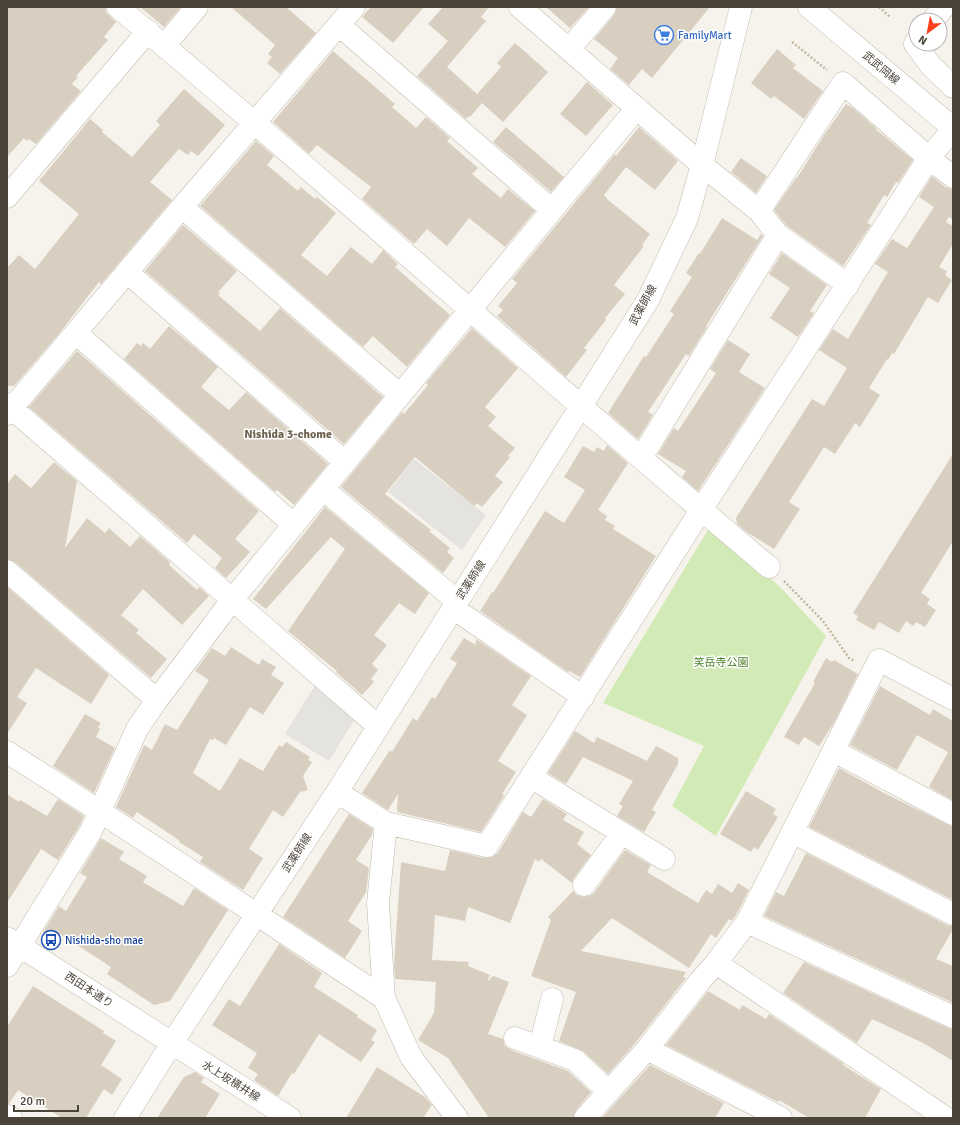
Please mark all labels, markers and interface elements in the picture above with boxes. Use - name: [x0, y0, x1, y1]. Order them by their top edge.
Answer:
- north arrow: [908, 12, 948, 52]
- supermarket icon: FamilyMart: [653, 24, 675, 46]
- place label: FamilyMart: [678, 29, 732, 42]
- text: N: [916, 33, 930, 48]
- street label: 武武岡線: [860, 49, 902, 87]
- street label: 武薬師線: [627, 283, 659, 327]
- district label: Nishida 3-chome: [244, 427, 332, 442]
- street label: 武薬師線: [454, 558, 488, 602]
- park label: 笑岳寺公園: [694, 656, 749, 669]
- street label: 武薬師線: [280, 831, 314, 875]
- bus stop icon: Nishida-sho mae: [40, 929, 62, 951]
- place label: Nishida-sho mae: [65, 934, 143, 947]
- street label: 西田本通り: [62, 970, 116, 1010]
- street label: 水上坂横井線: [200, 1058, 262, 1104]
- scale bar: [14, 1087, 78, 1113]
- text: 20 m: [20, 1094, 45, 1109]

